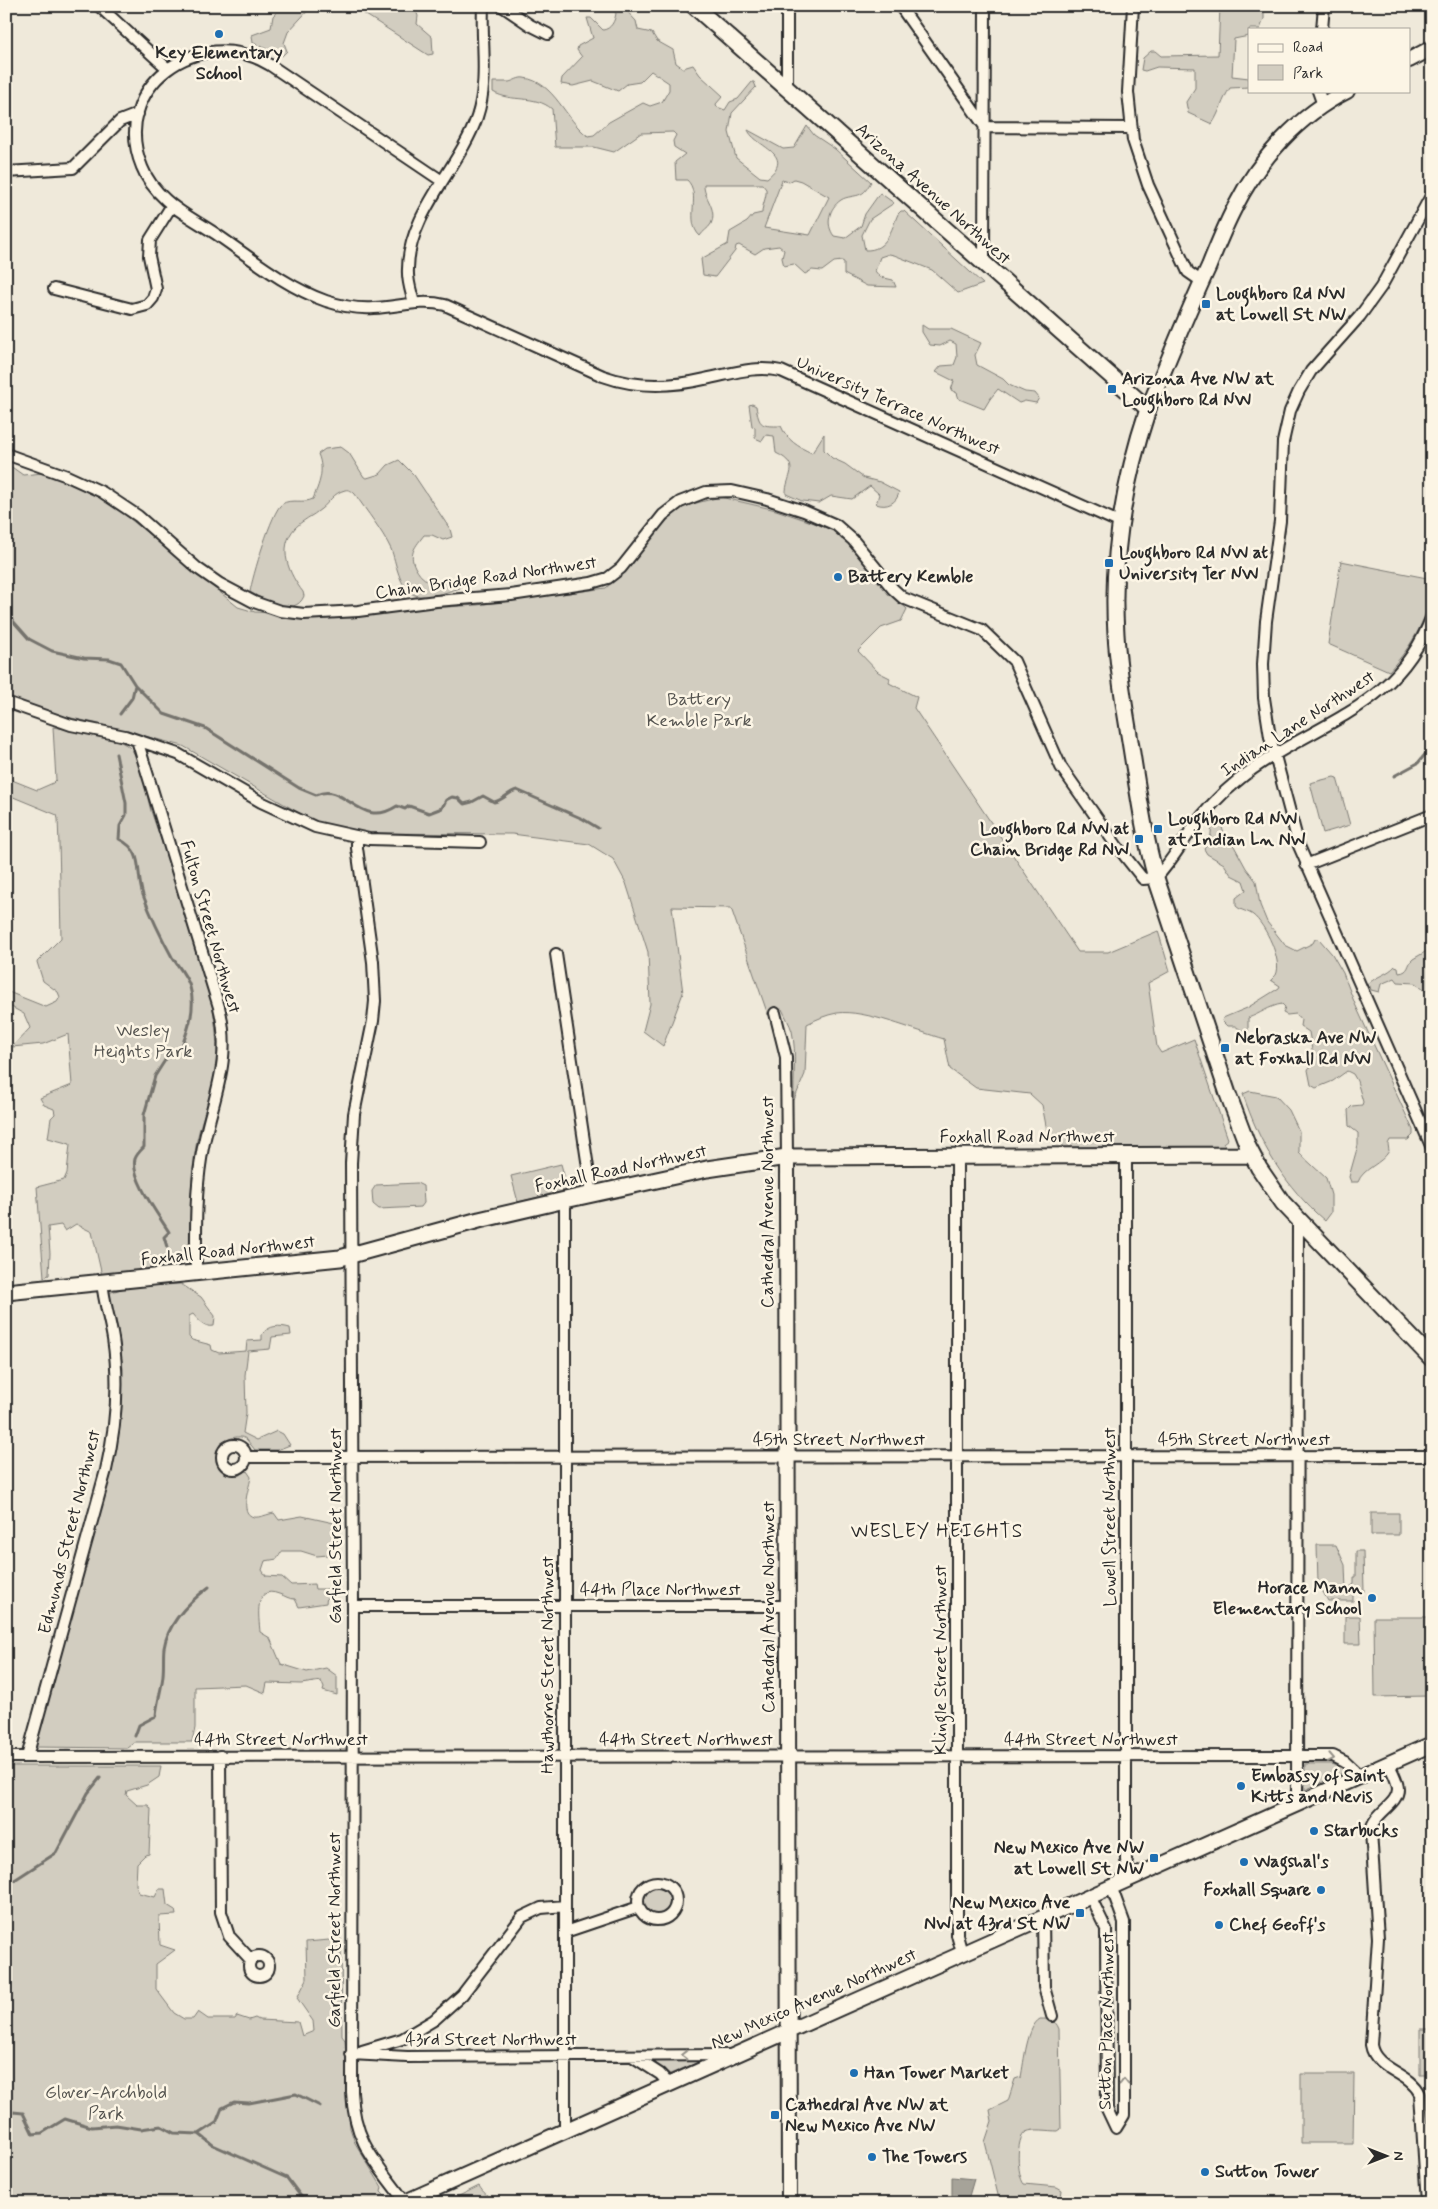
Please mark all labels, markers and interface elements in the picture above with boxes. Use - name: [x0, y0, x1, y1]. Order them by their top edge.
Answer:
- marker: Key Elementary School: [213, 28, 225, 40]
- legend: [1248, 28, 1410, 92]
- text: Road: [1293, 38, 1323, 58]
- place label: Key Elementary School: [155, 41, 283, 86]
- text: Park: [1293, 64, 1323, 84]
- street label: Arizona Avenue Northwest: [850, 118, 1016, 271]
- place label: Loughboro Rd NW at Lowell St NW: [1216, 282, 1346, 327]
- marker: Loughboro Rd NW at Lowell St NW: [1200, 298, 1212, 310]
- street label: University Terrace Northwest: [792, 350, 1004, 462]
- place label: Arizona Ave NW at Loughboro Rd NW: [1122, 367, 1274, 414]
- marker: Arizona Ave NW at Loughboro Rd NW: [1106, 383, 1118, 395]
- place label: Loughboro Rd NW at University Ter NW: [1119, 541, 1268, 586]
- street label: Chain Bridge Road Northwest: [374, 550, 599, 605]
- marker: Loughboro Rd NW at University Ter NW: [1103, 557, 1115, 569]
- place label: Battery Kemble: [848, 565, 973, 589]
- marker: Battery Kemble: [832, 571, 844, 583]
- street label: Indian Lane Northwest: [1216, 665, 1380, 783]
- park label: Battery Kemble Park: [647, 688, 752, 733]
- place label: Loughboro Rd NW at Indian Ln NW: [1168, 807, 1306, 852]
- place label: Loughboro Rd NW at Chain Bridge Rd NW: [970, 817, 1129, 862]
- marker: Loughboro Rd NW at Indian Ln NW: [1152, 823, 1164, 835]
- marker: Loughboro Rd NW at Chain Bridge Rd NW: [1133, 833, 1145, 845]
- street label: Fulton Street Northwest: [174, 838, 246, 1017]
- park label: Wesley Heights Park: [94, 1019, 192, 1064]
- place label: Nebraska Ave NW at Foxhall Rd NW: [1235, 1026, 1376, 1071]
- marker: Nebraska Ave NW at Foxhall Rd NW: [1219, 1042, 1231, 1054]
- street label: Cathedral Avenue Northwest: [756, 1095, 780, 1308]
- street label: Foxhall Road Northwest: [939, 1125, 1115, 1149]
- street label: Foxhall Road Northwest: [533, 1139, 710, 1199]
- street label: Foxhall Road Northwest: [140, 1230, 317, 1272]
- street label: Edmunds Street Northwest: [33, 1427, 107, 1637]
- street label: Garfield Street Northwest: [324, 1427, 348, 1624]
- street label: Lowell Street Northwest: [1098, 1427, 1122, 1607]
- street label: 45th Street Northwest: [753, 1428, 926, 1452]
- street label: 45th Street Northwest: [1158, 1428, 1331, 1452]
- street label: Cathedral Avenue Northwest: [757, 1500, 781, 1713]
- district label: WESLEY HEIGHTS: [851, 1519, 1023, 1544]
- street label: Hawthorne Street Northwest: [536, 1555, 560, 1774]
- street label: Klingle Street Northwest: [929, 1564, 955, 1755]
- place label: Horace Mann Elementary School: [1212, 1576, 1363, 1621]
- street label: 44th Place Northwest: [580, 1578, 741, 1602]
- marker: Horace Mann Elementary School: [1366, 1592, 1378, 1604]
- street label: 44th Street Northwest: [194, 1728, 369, 1752]
- street label: 44th Street Northwest: [599, 1728, 774, 1752]
- street label: 44th Street Northwest: [1004, 1728, 1179, 1752]
- one-way arrow: [1327, 1752, 1335, 1762]
- place label: Embassy of Saint Kitts and Nevis: [1251, 1764, 1386, 1809]
- marker: Embassy of Saint Kitts and Nevis: [1235, 1780, 1247, 1792]
- place label: Starbucks: [1324, 1819, 1398, 1843]
- marker: Starbucks: [1308, 1825, 1320, 1837]
- street label: Garfield Street Northwest: [323, 1831, 347, 2028]
- place label: New Mexico Ave NW at Lowell St NW: [994, 1836, 1144, 1881]
- place label: Wagshal's: [1253, 1850, 1329, 1876]
- marker: New Mexico Ave NW at Lowell St NW: [1148, 1852, 1160, 1864]
- marker: Wagshal's: [1238, 1856, 1250, 1868]
- place label: Foxhall Square: [1203, 1878, 1312, 1902]
- marker: Foxhall Square: [1315, 1884, 1327, 1896]
- place label: New Mexico Ave NW at 43rd St NW: [924, 1891, 1070, 1936]
- marker: New Mexico Ave NW at 43rd St NW: [1074, 1907, 1086, 1919]
- place label: Chef Geoff's: [1229, 1913, 1326, 1937]
- marker: Chef Geoff's: [1213, 1919, 1225, 1931]
- street label: Sutton Place Northwest: [1093, 1931, 1121, 2110]
- street label: New Mexico Avenue Northwest: [707, 1942, 921, 2055]
- street label: 43rd Street Northwest: [405, 2028, 577, 2052]
- one-way arrow: [680, 2050, 688, 2060]
- place label: Han Tower Market: [864, 2061, 1010, 2085]
- marker: Han Tower Market: [848, 2067, 860, 2079]
- one-way arrow: [1119, 2078, 1129, 2086]
- park label: Glover-Archbold Park: [45, 2081, 167, 2126]
- place label: Cathedral Ave NW at New Mexico Ave NW: [785, 2093, 949, 2138]
- marker: Cathedral Ave NW at New Mexico Ave NW: [769, 2109, 781, 2121]
- north arrow: [1360, 2132, 1410, 2182]
- place label: The Towers: [882, 2145, 967, 2169]
- marker: The Towers: [866, 2151, 878, 2163]
- text: N: [1389, 2151, 1407, 2161]
- place label: Sutton Tower: [1215, 2160, 1320, 2184]
- marker: Sutton Tower: [1199, 2166, 1211, 2178]

